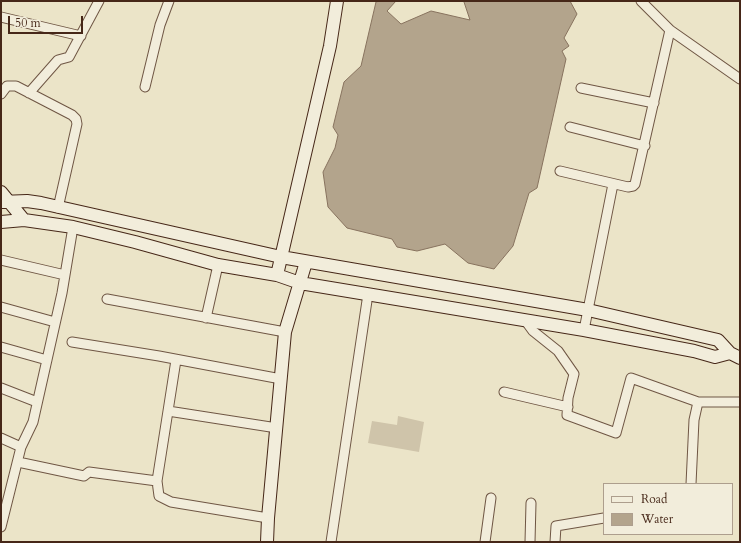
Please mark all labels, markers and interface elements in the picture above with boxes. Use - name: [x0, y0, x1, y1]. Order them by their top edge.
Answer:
- scale bar: [10, 8, 85, 34]
- text: 50 m: [15, 15, 41, 31]
- legend: [603, 483, 733, 535]
- text: Road: [641, 491, 667, 507]
- text: Water: [641, 511, 673, 527]

